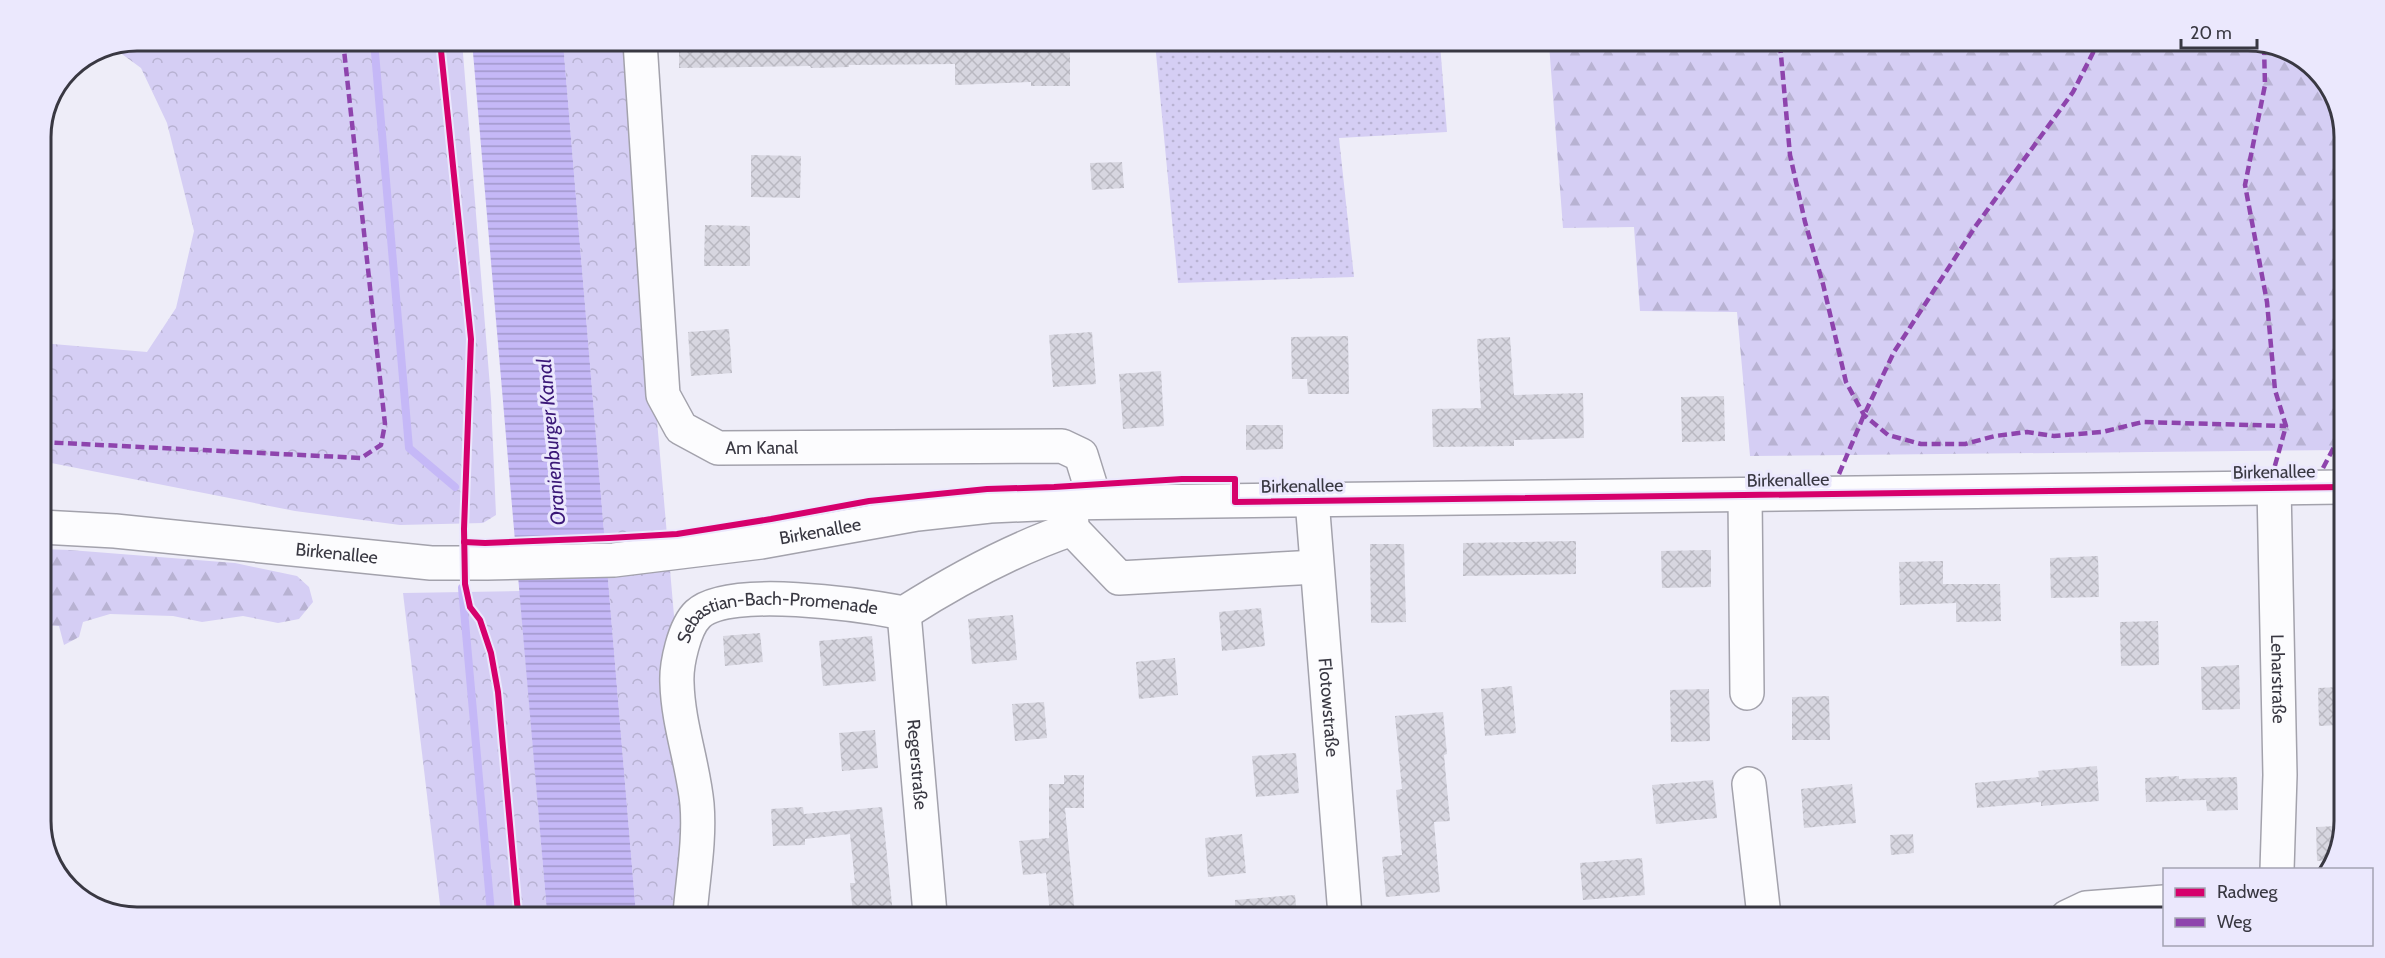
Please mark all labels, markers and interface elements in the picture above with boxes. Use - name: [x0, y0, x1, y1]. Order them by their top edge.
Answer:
- scale bar: [2181, 12, 2258, 50]
- text: 20 m: [2190, 22, 2232, 44]
- water label: Oranienburger Kanal: [532, 357, 570, 526]
- street label: Am Kanal: [725, 437, 799, 459]
- street label: Birkenallee: [2233, 460, 2315, 484]
- street label: Birkenallee: [1747, 468, 1829, 492]
- street label: Birkenallee: [1261, 474, 1343, 498]
- street label: Birkenallee: [778, 513, 863, 550]
- street label: Birkenallee: [295, 538, 379, 569]
- street label: Sebastian-Bach-Promenade: [673, 588, 879, 646]
- street label: Leharstraße: [2266, 634, 2290, 724]
- street label: Flotowstraße: [1314, 657, 1343, 758]
- street label: Regerstraße: [902, 718, 932, 811]
- legend: [2163, 868, 2373, 946]
- text: Radweg: [2217, 881, 2279, 903]
- text: Weg: [2217, 911, 2253, 933]

